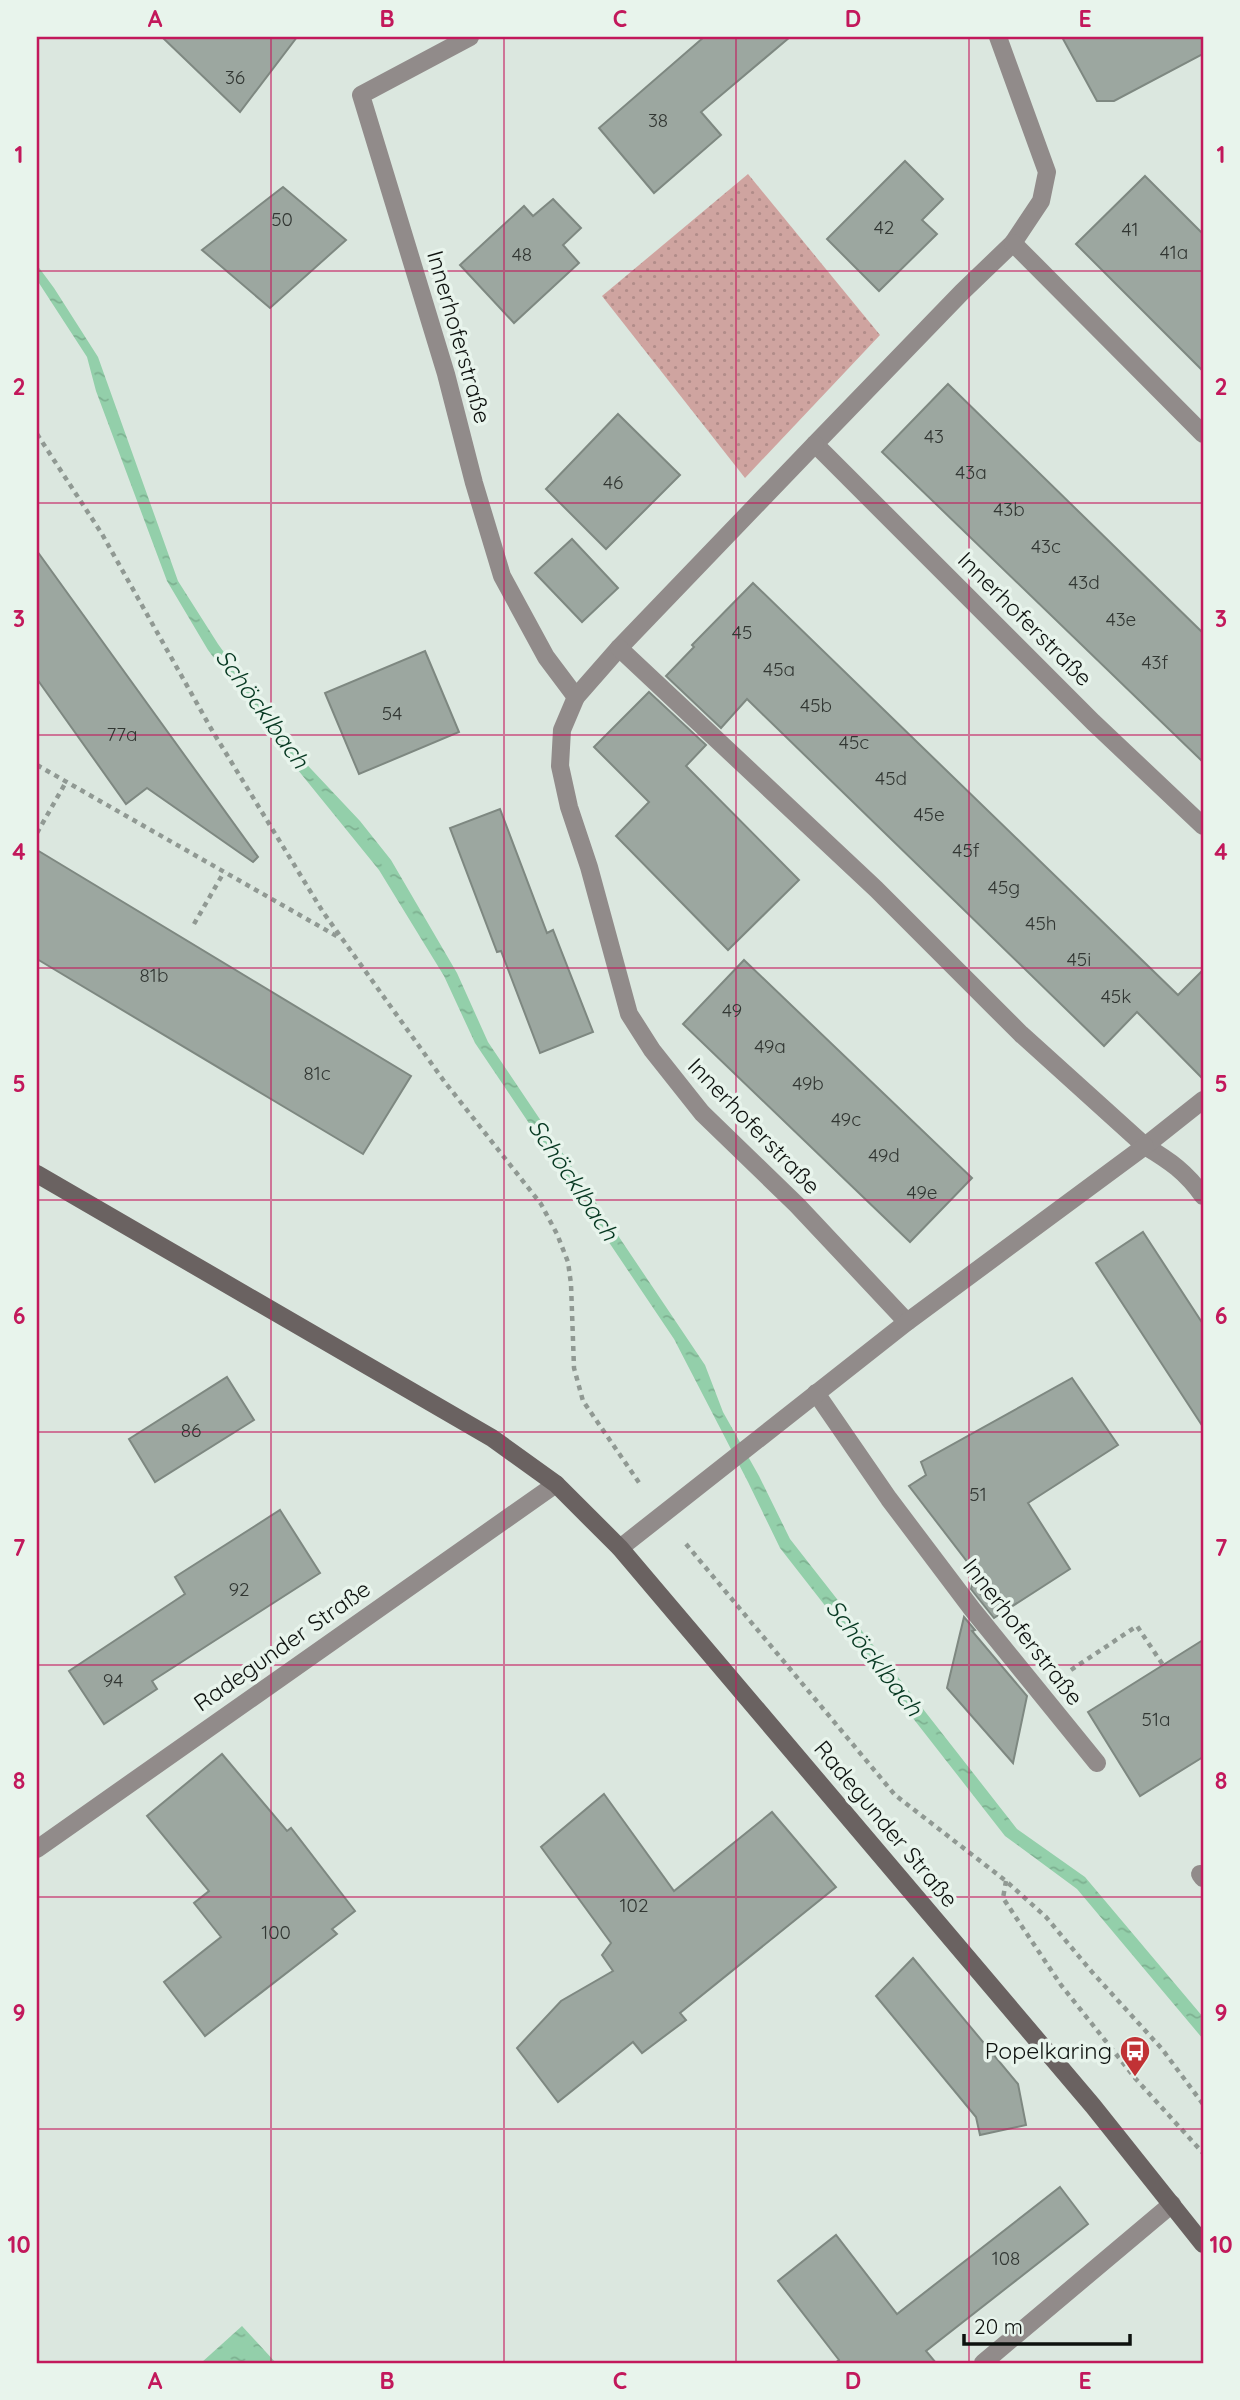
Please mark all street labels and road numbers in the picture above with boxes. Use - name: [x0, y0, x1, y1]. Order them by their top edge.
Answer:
- street label: Innerhoferstraße: [421, 247, 498, 427]
- street label: Innerhoferstraße: [952, 545, 1099, 692]
- street label: Innerhoferstraße: [682, 1051, 827, 1200]
- street label: Innerhoferstraße: [957, 1552, 1090, 1711]
- street label: Radegunder Straße: [188, 1574, 376, 1717]
- street label: Radegunder Straße: [808, 1734, 965, 1913]

